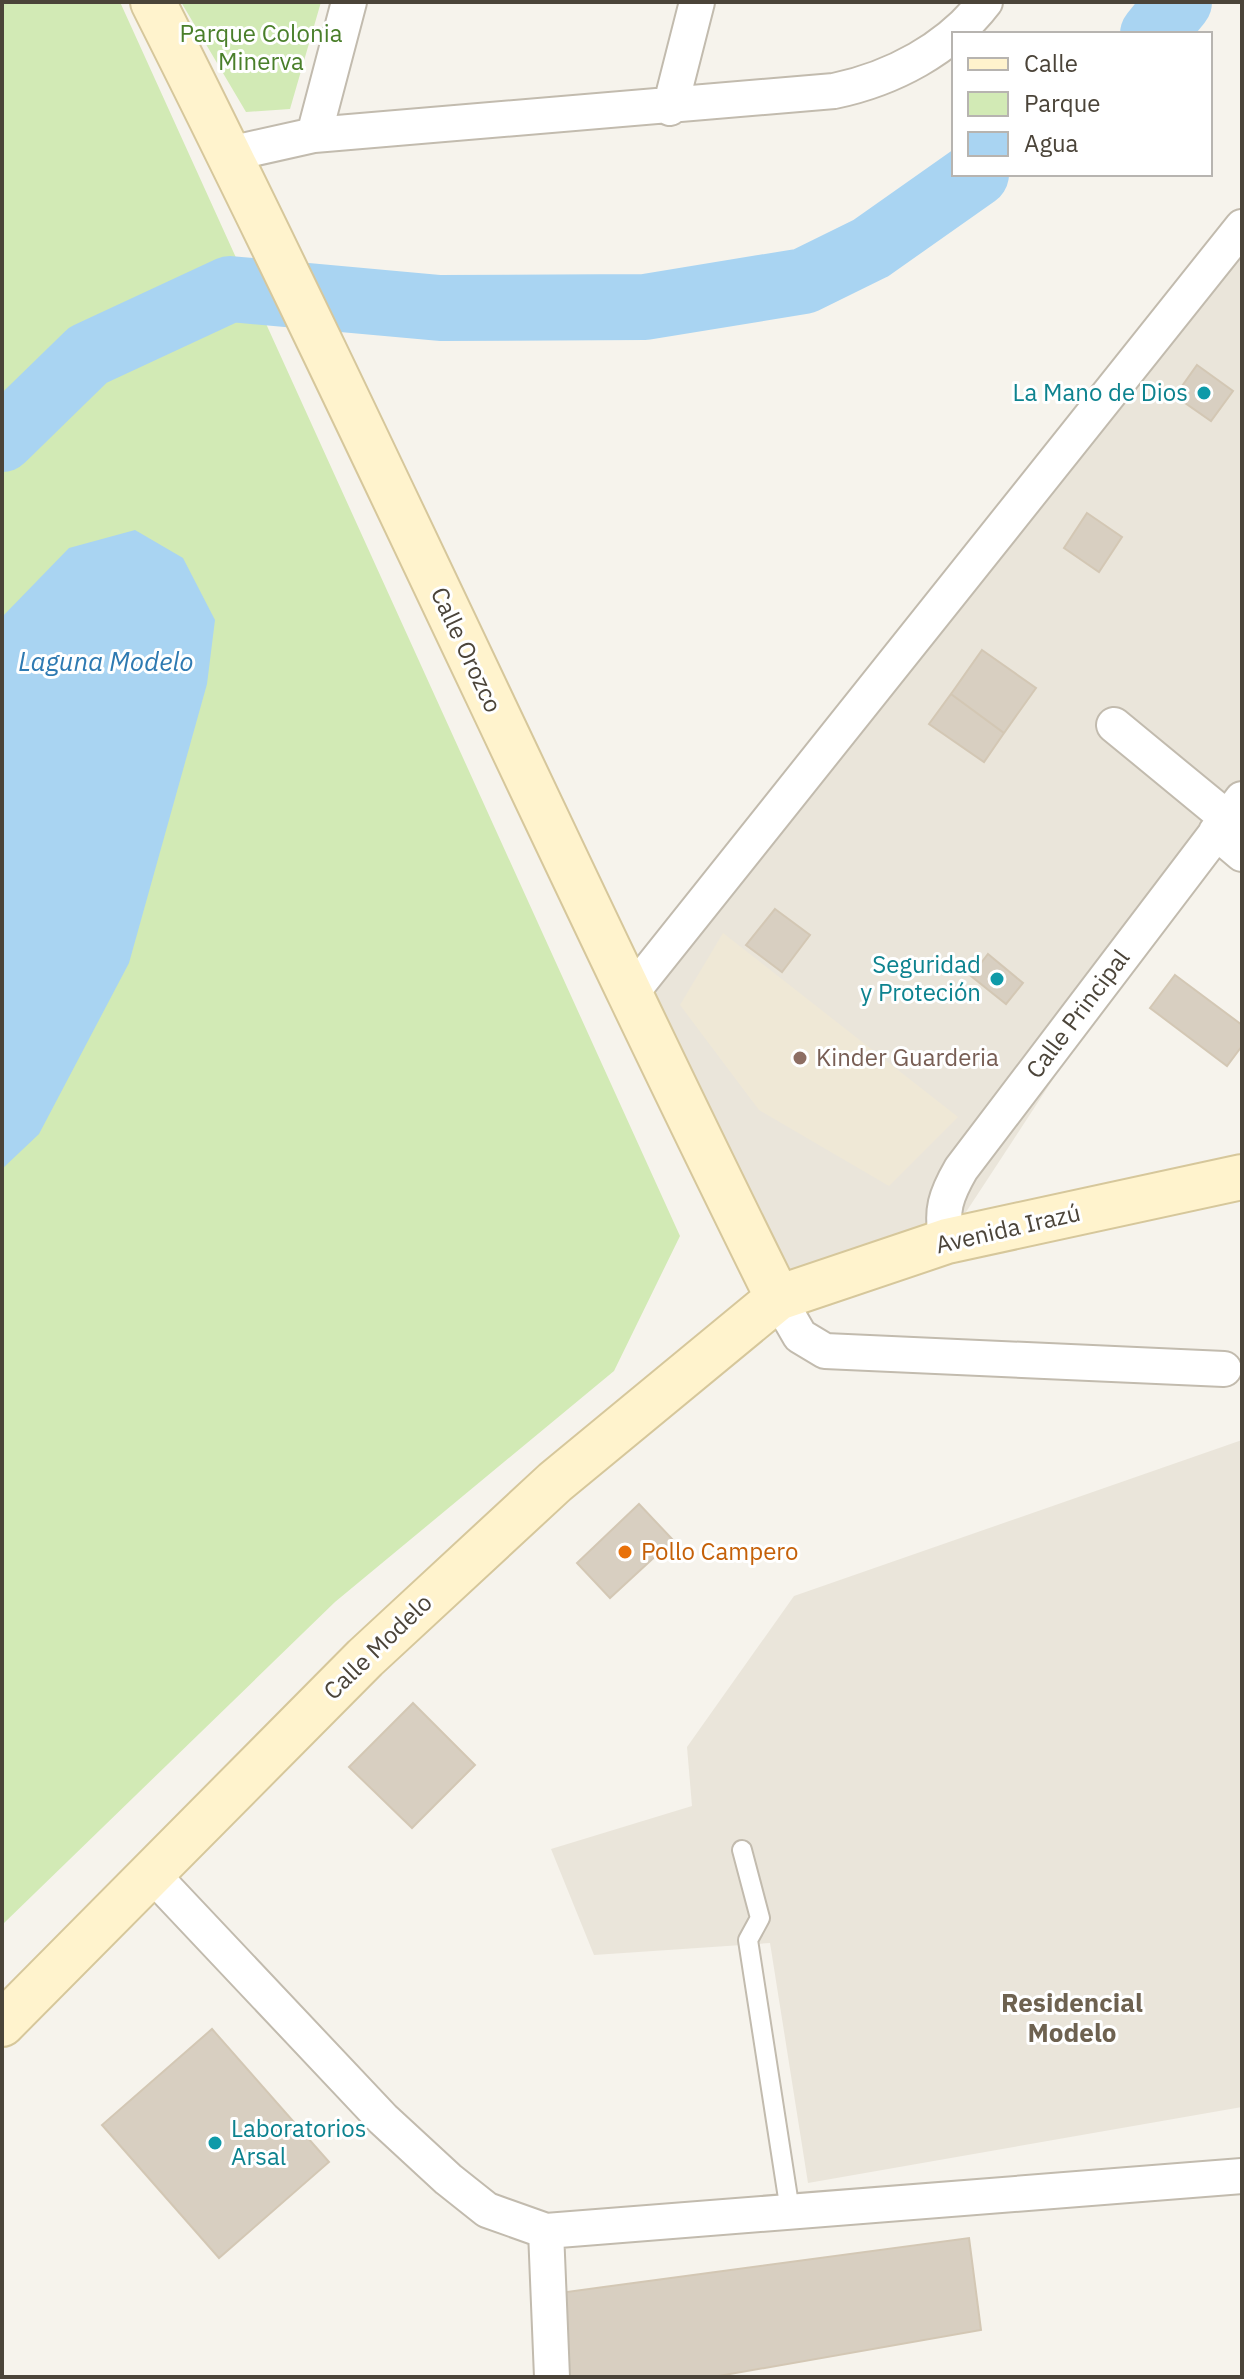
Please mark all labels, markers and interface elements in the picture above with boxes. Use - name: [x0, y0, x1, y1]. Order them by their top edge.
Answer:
- park label: Parque Colonia Minerva: [180, 17, 343, 77]
- legend: [952, 32, 1212, 176]
- text: Calle: [1024, 47, 1078, 79]
- text: Parque: [1024, 87, 1101, 119]
- text: Agua: [1024, 127, 1079, 159]
- place label: La Mano de Dios: [1012, 376, 1188, 408]
- marker: La Mano de Dios: [1195, 384, 1213, 402]
- street label: Calle Orozco: [424, 582, 510, 717]
- water label: Laguna Modelo: [18, 644, 194, 678]
- street label: Calle Principal: [1018, 942, 1136, 1084]
- place label: Seguridad y Proteción: [860, 948, 981, 1008]
- marker: Seguridad y Proteción: [988, 970, 1006, 988]
- place label: Kinder Guarderia: [816, 1041, 999, 1073]
- marker: Kinder Guarderia: [791, 1049, 809, 1067]
- street label: Avenida Irazú: [932, 1196, 1083, 1260]
- place label: Pollo Campero: [641, 1535, 798, 1567]
- marker: Pollo Campero: [616, 1543, 634, 1561]
- street label: Calle Modelo: [316, 1586, 439, 1706]
- district label: Residencial Modelo: [1001, 1985, 1143, 2049]
- place label: Laboratorios Arsal: [231, 2112, 366, 2172]
- marker: Laboratorios Arsal: [206, 2134, 224, 2152]

